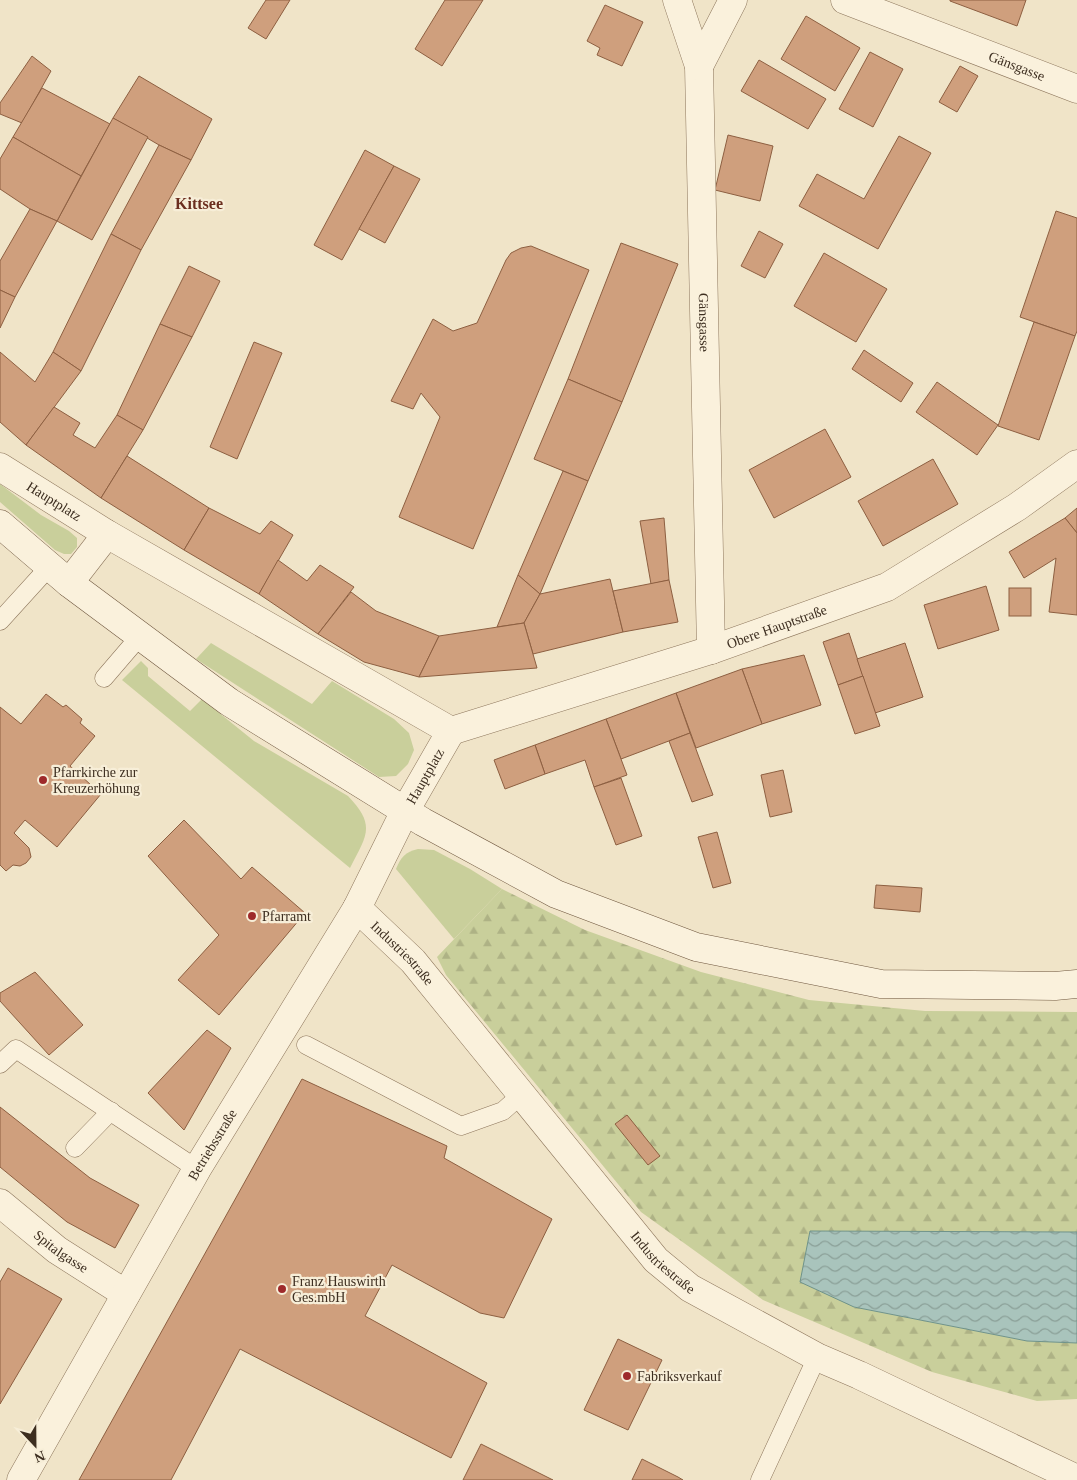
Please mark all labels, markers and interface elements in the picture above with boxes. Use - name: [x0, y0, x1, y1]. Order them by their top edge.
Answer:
- street label: Gänsgasse: [986, 49, 1047, 84]
- district label: Kittsee: [175, 195, 223, 212]
- street label: Gänsgasse: [696, 293, 712, 352]
- street label: Hauptplatz: [24, 479, 84, 524]
- street label: Obere Hauptstraße: [725, 602, 829, 652]
- street label: Hauptplatz: [404, 746, 447, 807]
- place label: Pfarrkirche zur Kreuzerhöhung: [53, 765, 140, 796]
- marker: Pfarrkirche zur Kreuzerhöhung: [37, 774, 49, 786]
- place label: Pfarramt: [262, 909, 311, 924]
- marker: Pfarramt: [246, 910, 258, 922]
- street label: Industriestraße: [368, 918, 436, 988]
- street label: Betriebsstraße: [185, 1107, 240, 1183]
- street label: Spitalgasse: [31, 1227, 91, 1276]
- street label: Industriestraße: [628, 1228, 697, 1297]
- place label: Franz Hauswirth Ges.mbH: [292, 1274, 386, 1305]
- marker: Franz Hauswirth Ges.mbH: [276, 1283, 288, 1295]
- place label: Fabriksverkauf: [637, 1369, 722, 1384]
- marker: Fabriksverkauf: [621, 1370, 633, 1382]
- north arrow: [10, 1420, 60, 1470]
- text: N: [32, 1448, 47, 1465]

